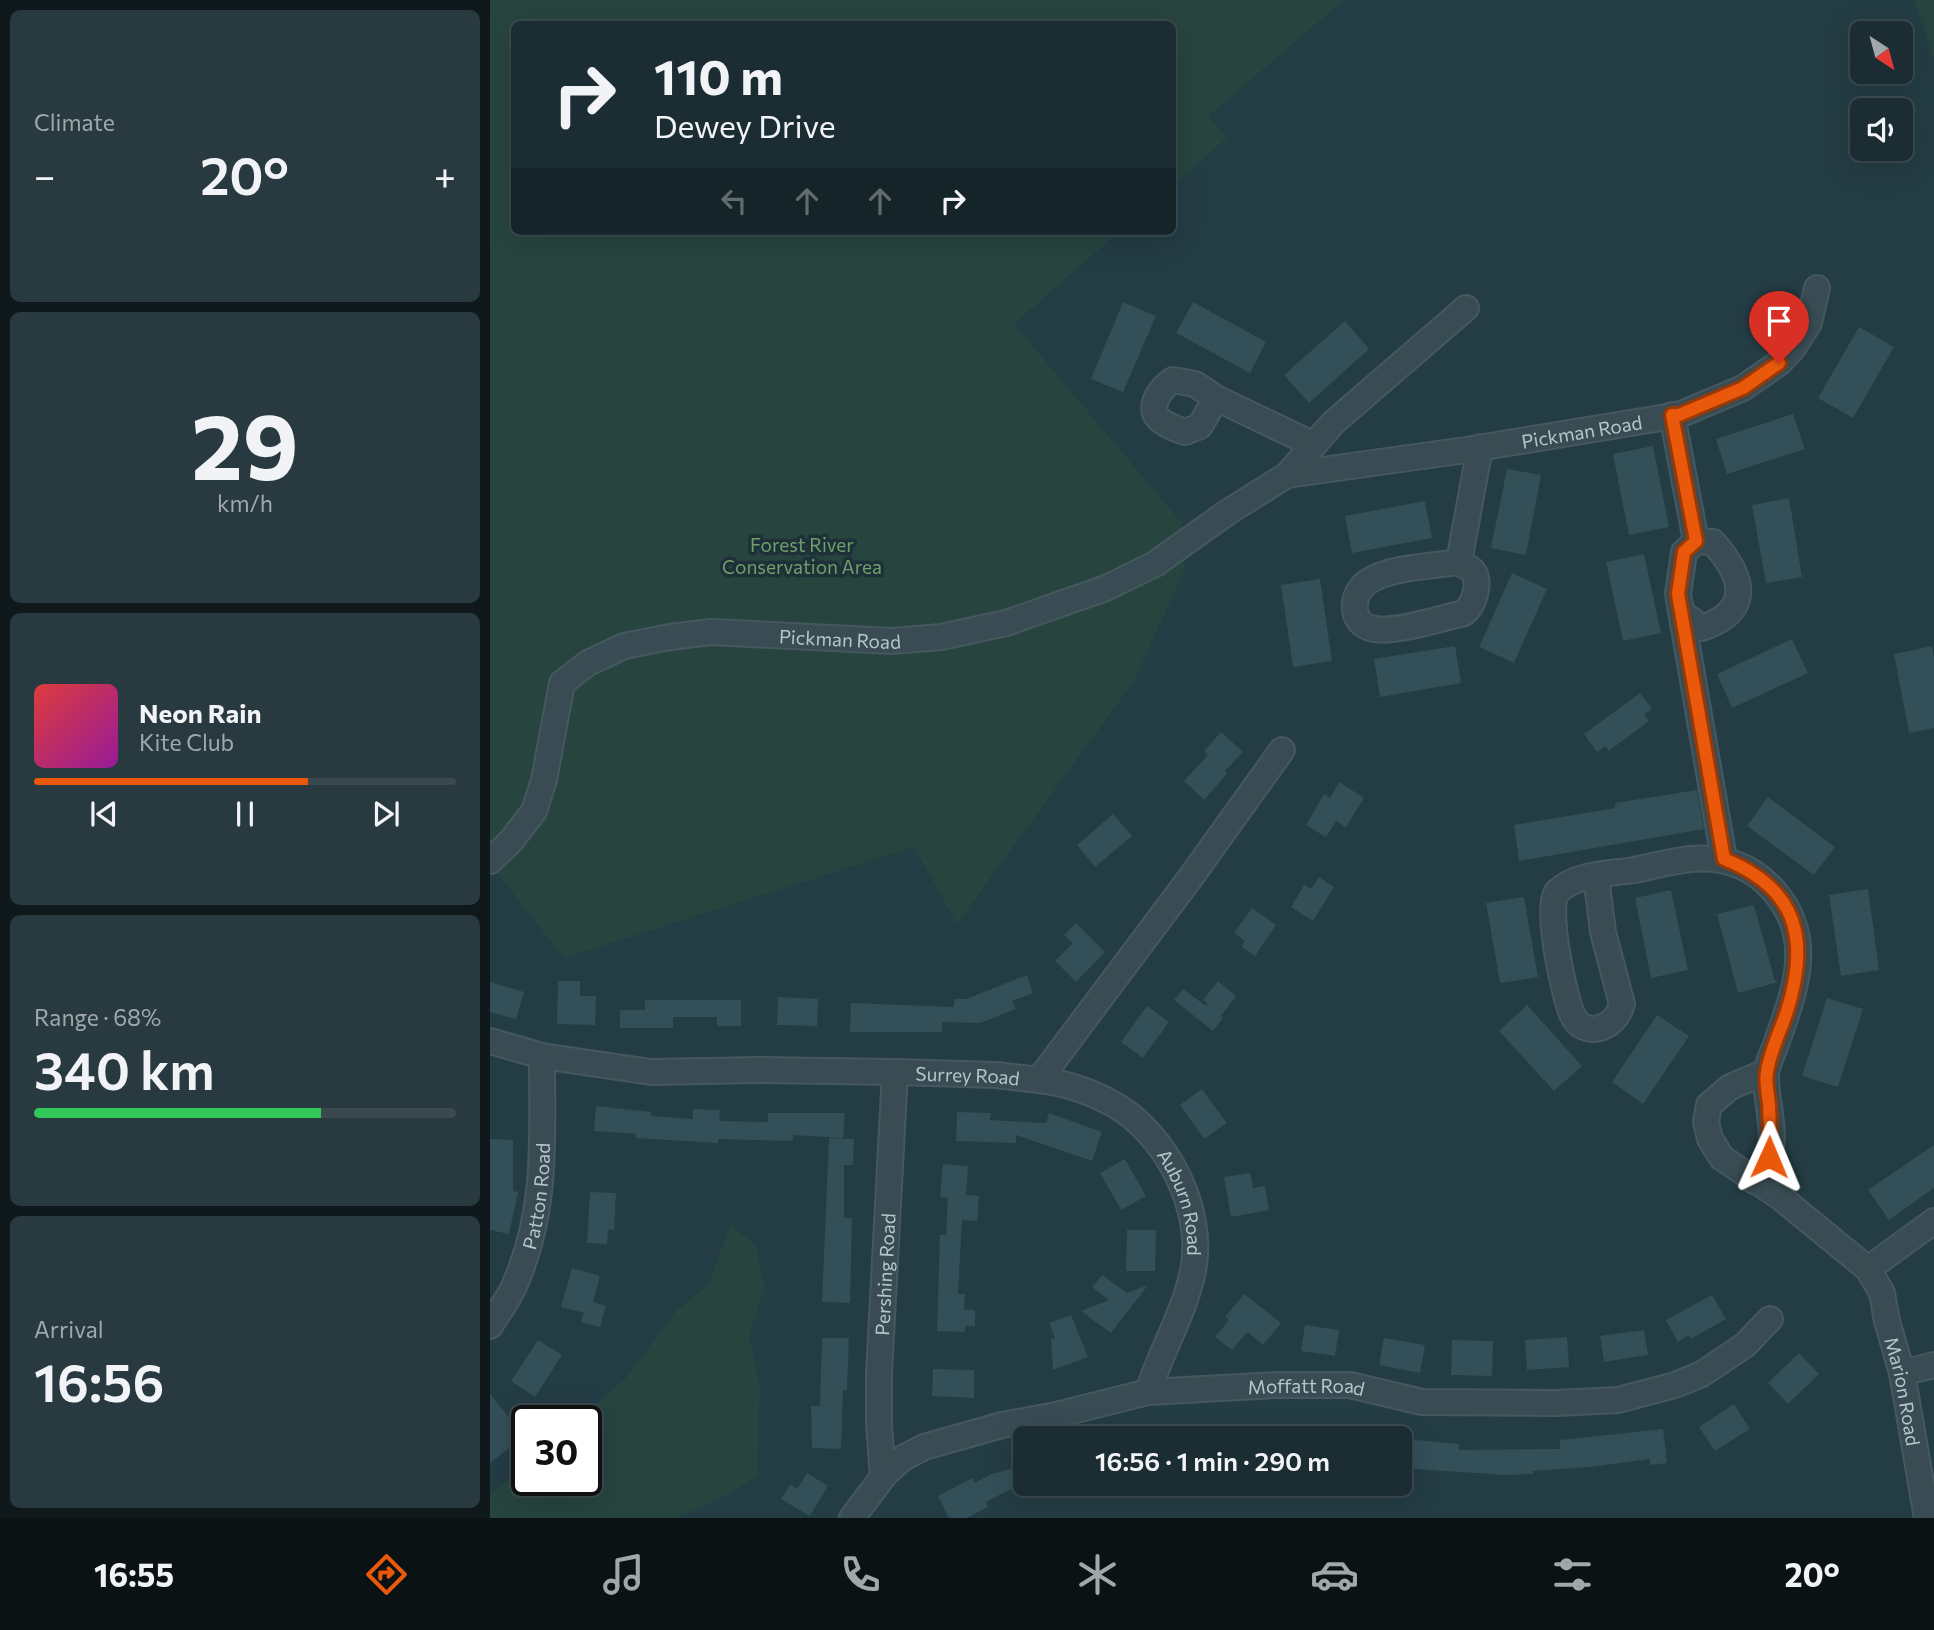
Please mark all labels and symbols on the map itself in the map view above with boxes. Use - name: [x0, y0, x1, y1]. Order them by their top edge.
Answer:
- north arrow: [1850, 21, 1913, 84]
- pin: [1749, 291, 1809, 363]
- street label: Pickman Road: [1520, 410, 1644, 452]
- park label: Forest River Conservation Area: [722, 533, 882, 578]
- street label: Pickman Road: [779, 624, 902, 653]
- street label: Surrey Road: [915, 1061, 1021, 1089]
- position arrow: [1732, 1120, 1806, 1194]
- street label: Patton Road: [517, 1142, 554, 1252]
- street label: Auburn Road: [1153, 1144, 1207, 1256]
- street label: Pershing Road: [870, 1212, 899, 1336]
- street label: Marion Road: [1881, 1334, 1926, 1447]
- street label: Moffatt Road: [1247, 1373, 1367, 1400]
- speed limit sign: 30: [511, 1405, 602, 1496]

